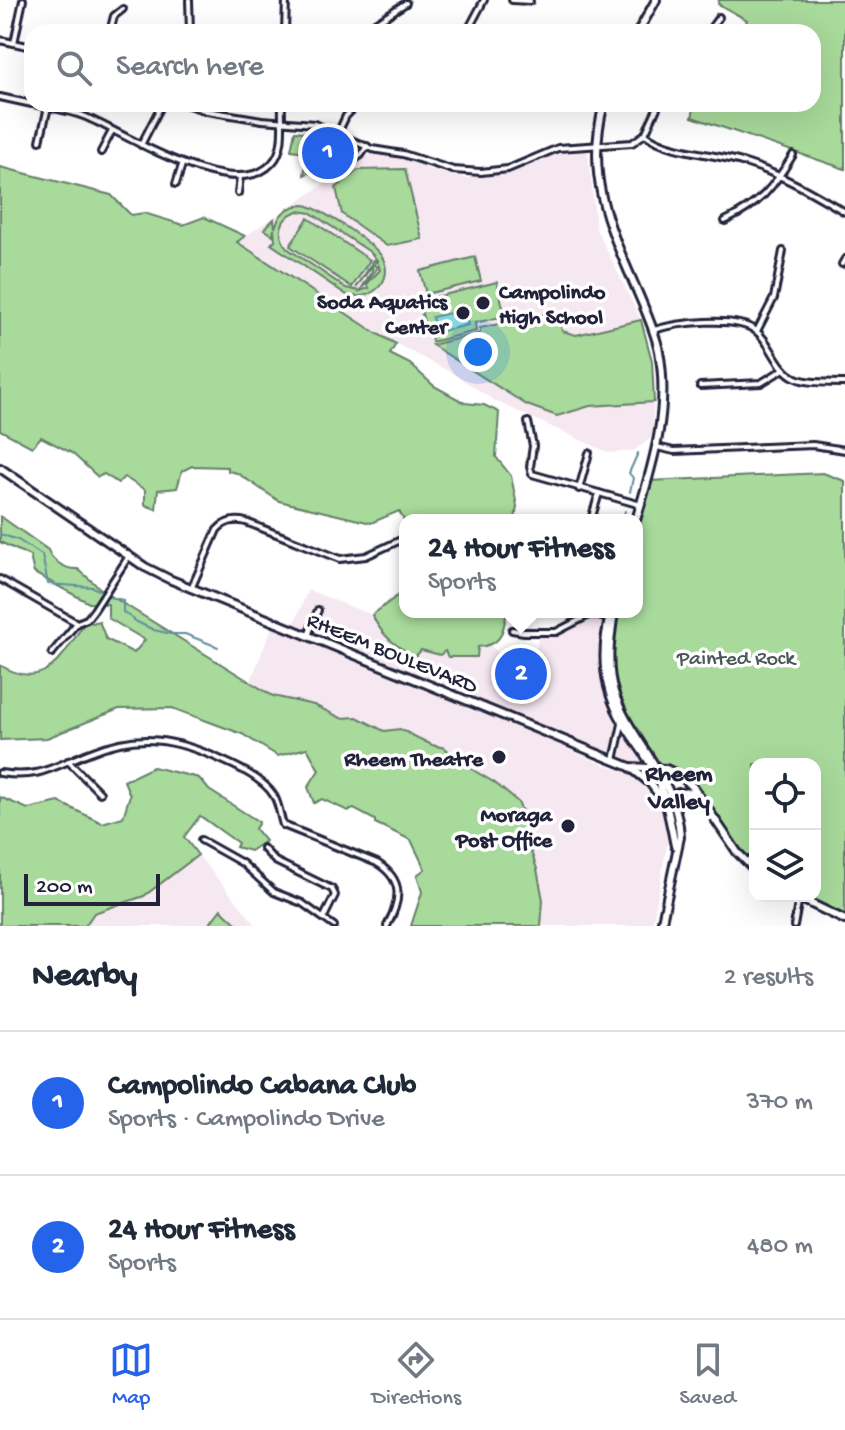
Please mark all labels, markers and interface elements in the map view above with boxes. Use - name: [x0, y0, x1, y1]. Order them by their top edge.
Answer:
- search box: [24, 24, 821, 112]
- icon: search: [52, 46, 96, 90]
- text: Search here: [116, 51, 264, 86]
- pin: 1: [302, 123, 354, 183]
- place label: Campolindo High School: [498, 281, 606, 332]
- place label: Soda Aquatics Center: [317, 291, 449, 342]
- marker: Campolindo High School: [474, 294, 492, 312]
- marker: Soda Aquatics Center: [454, 304, 472, 322]
- your location: [458, 332, 498, 372]
- popup: [399, 514, 643, 618]
- text: 24 Hour Fitness: [428, 533, 614, 568]
- text: Sports: [428, 568, 496, 599]
- street label: RHEEM BOULEVARD: [302, 609, 481, 701]
- pin: 2: [495, 644, 547, 704]
- park label: Painted Rock: [676, 647, 797, 673]
- place label: Rheem Theatre: [343, 748, 484, 774]
- marker: Rheem Theatre: [490, 748, 508, 766]
- map controls: [749, 758, 821, 902]
- button: locate: [749, 758, 821, 830]
- district label: Rheem Valley: [644, 761, 713, 818]
- place label: Moraga Post Office: [455, 804, 554, 855]
- marker: Moraga Post Office: [559, 817, 577, 835]
- button: layers: [749, 830, 821, 902]
- scale bar: [24, 870, 160, 906]
- text: 200 m: [36, 875, 93, 901]
- text: Nearby: [32, 958, 137, 998]
- text: 2 results: [724, 963, 813, 994]
- text: Campolindo Cabana Club: [108, 1070, 416, 1105]
- text: 1: [53, 1088, 63, 1119]
- text: 370 m: [747, 1088, 813, 1119]
- text: Sports · Campolindo Drive: [108, 1105, 385, 1136]
- text: 24 Hour Fitness: [108, 1214, 294, 1249]
- text: 2: [52, 1232, 64, 1263]
- text: 480 m: [747, 1232, 813, 1263]
- text: Sports: [108, 1249, 176, 1280]
- tab: Map: [109, 1338, 153, 1412]
- tab: Directions: [372, 1338, 461, 1412]
- tab: Saved: [679, 1338, 736, 1412]

